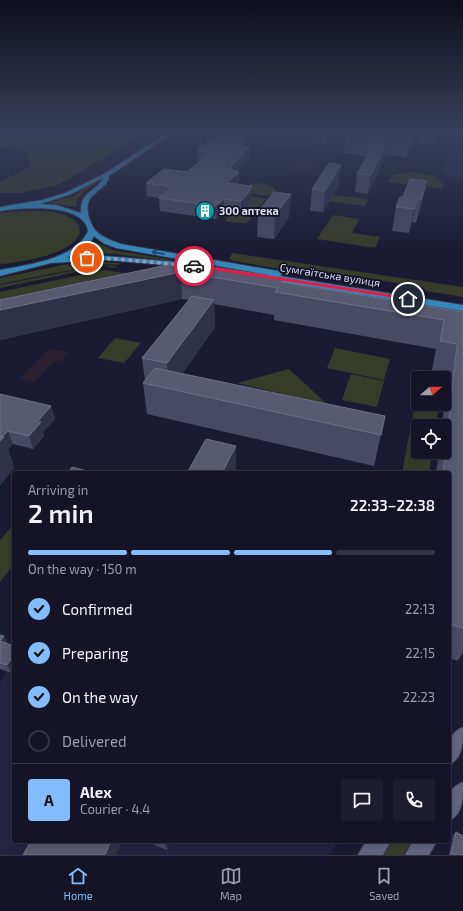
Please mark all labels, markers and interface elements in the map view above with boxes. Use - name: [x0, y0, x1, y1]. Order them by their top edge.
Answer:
- building icon: 300 аптека: [194, 200, 216, 222]
- place label: 300 аптека: [219, 204, 279, 217]
- pin: [70, 241, 104, 275]
- courier: [174, 246, 214, 286]
- icon: bag: [76, 247, 98, 269]
- one-way arrow: [152, 249, 165, 257]
- icon: car: [183, 255, 205, 277]
- street label: Сумгаїтська вулиця: [279, 260, 381, 290]
- pin: [391, 282, 425, 316]
- icon: home: [397, 288, 419, 310]
- north arrow: [411, 371, 451, 411]
- map controls: [411, 371, 451, 459]
- button: locate: [411, 419, 451, 459]
- text: Arriving in: [28, 482, 88, 498]
- text: 22:33–22:38: [350, 496, 435, 514]
- text: 2 min: [28, 497, 94, 528]
- text: On the way · 150 m: [28, 561, 137, 577]
- icon: check: [28, 598, 50, 620]
- text: Confirmed: [62, 600, 133, 618]
- text: 22:13: [405, 601, 435, 617]
- icon: check: [28, 642, 50, 664]
- text: Preparing: [62, 644, 128, 662]
- text: 22:15: [405, 645, 435, 661]
- icon: check: [28, 686, 50, 708]
- text: On the way: [62, 688, 138, 706]
- text: 22:23: [403, 689, 435, 705]
- text: Delivered: [62, 732, 127, 750]
- button: chat: [341, 779, 383, 821]
- button: phone: [393, 779, 435, 821]
- text: Alex: [80, 783, 112, 801]
- text: A: [44, 791, 54, 809]
- text: Courier · 4.4: [80, 801, 150, 817]
- tab: Home: [64, 865, 93, 902]
- tab: Map: [220, 865, 242, 902]
- tab: Saved: [369, 865, 399, 902]

